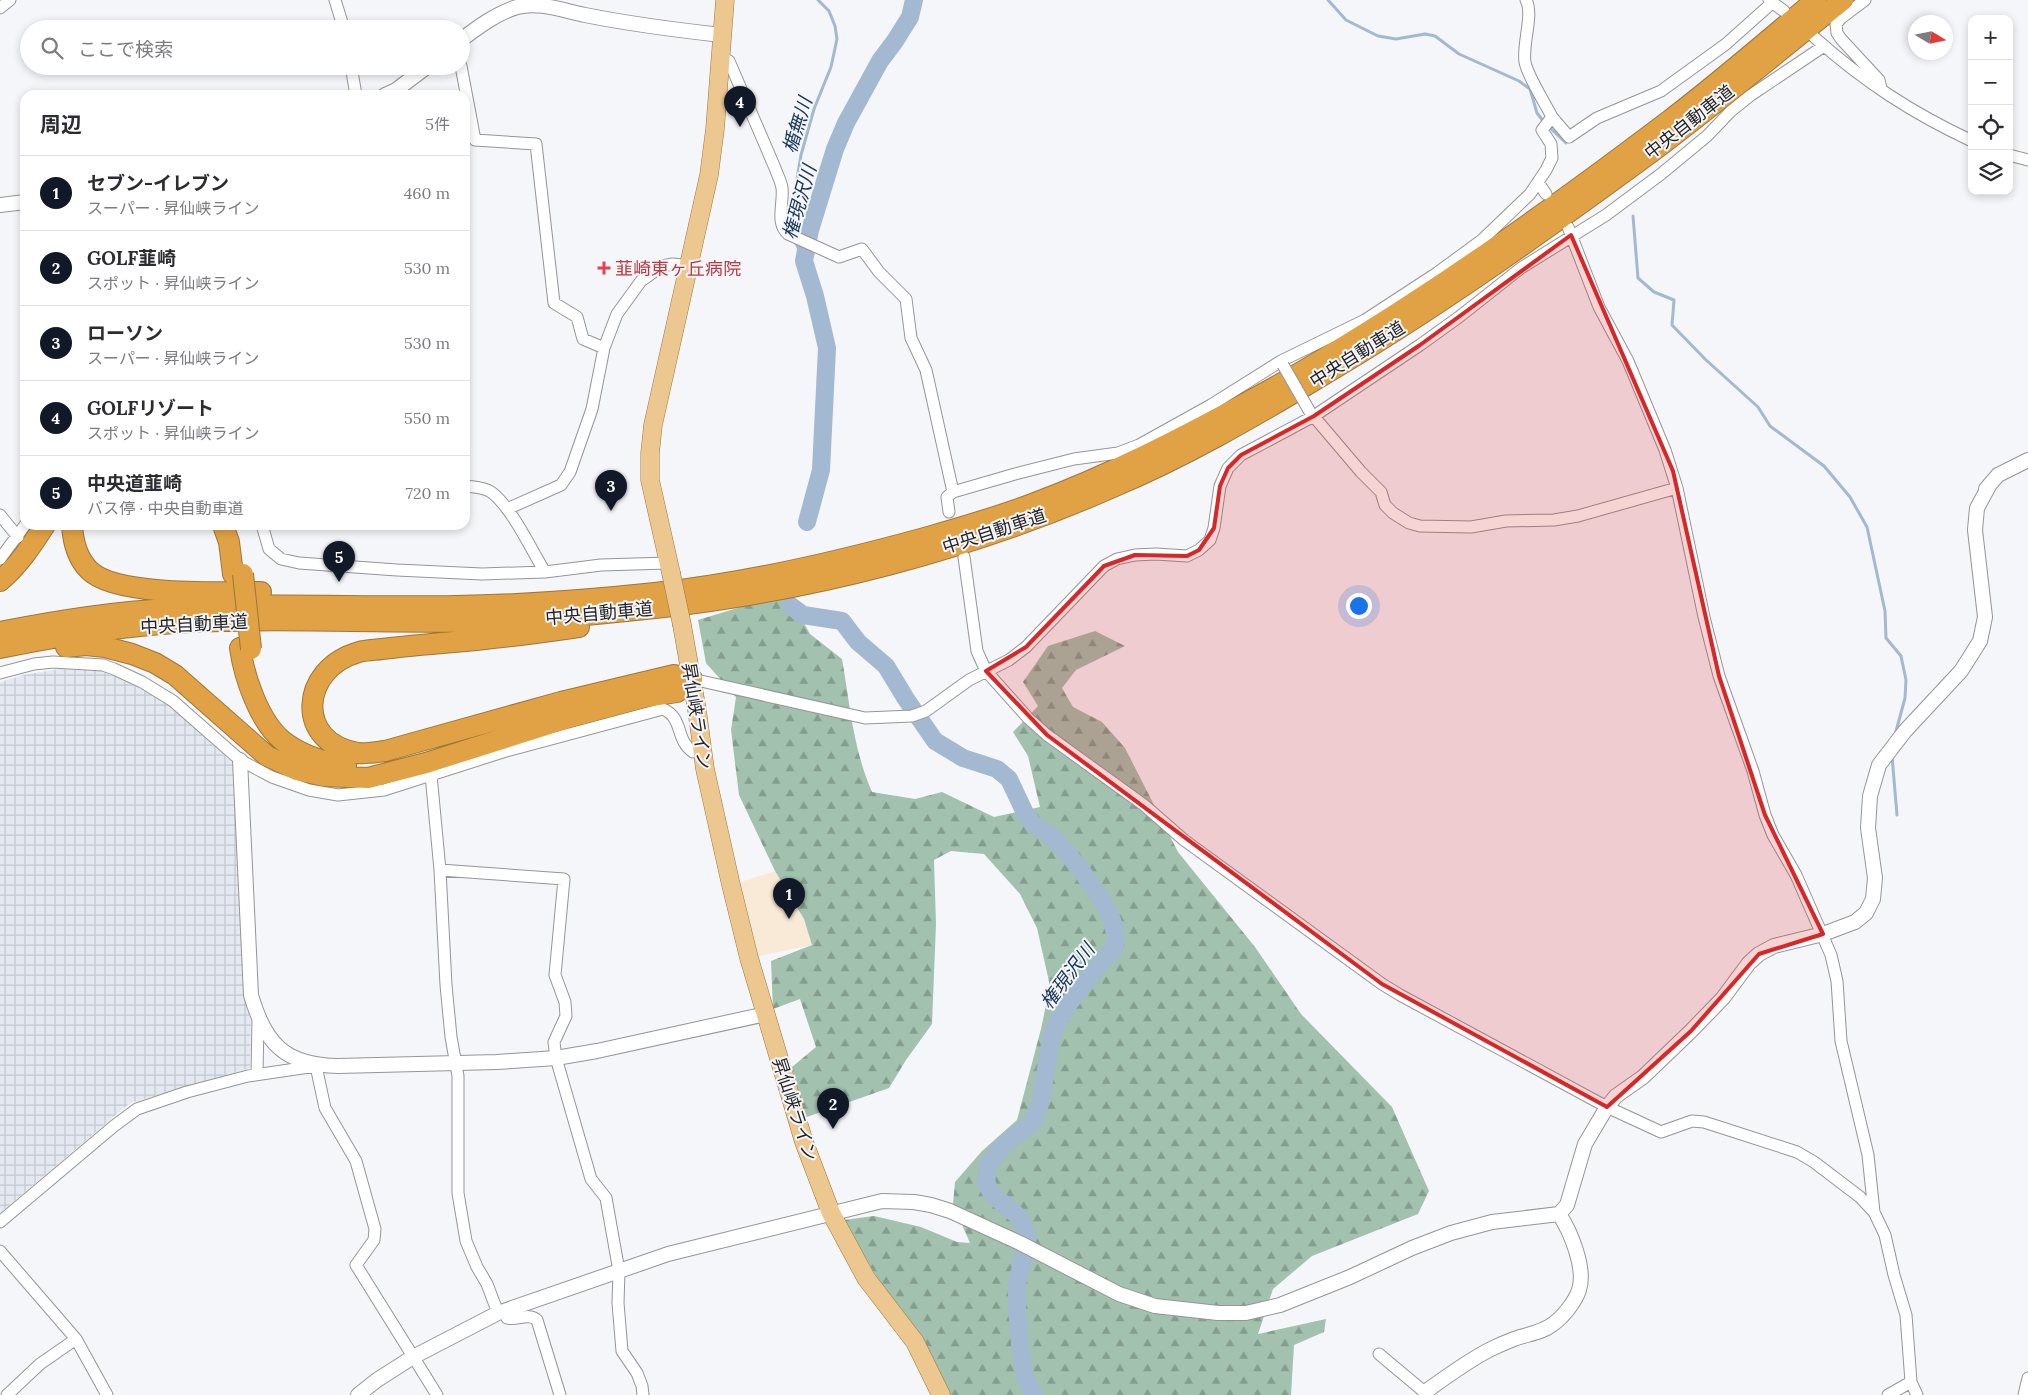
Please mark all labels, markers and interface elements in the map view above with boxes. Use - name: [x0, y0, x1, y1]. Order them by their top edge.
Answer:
- north arrow: [1908, 15, 1953, 60]
- map controls: [1968, 15, 2013, 195]
- button: +: [1968, 15, 2013, 60]
- search box: [20, 20, 470, 75]
- icon: search: [38, 34, 66, 62]
- text: ここで検索: [78, 37, 173, 61]
- button: −: [1968, 60, 2013, 105]
- street label: 中央自動車道: [1639, 80, 1739, 164]
- pin: 4: [724, 86, 756, 127]
- water label: 楯無川: [777, 92, 817, 156]
- button: locate: [1968, 105, 2013, 150]
- text: 周辺: [40, 111, 82, 138]
- text: 5件: [425, 114, 450, 134]
- button: layers: [1968, 150, 2013, 195]
- water label: 権現沢川: [777, 160, 822, 242]
- text: セブン-イレブン: [87, 171, 229, 195]
- text: 1: [53, 183, 59, 203]
- text: 460 m: [404, 183, 450, 203]
- text: スーパー · 昇仙峡ライン: [87, 198, 259, 218]
- text: GOLF韮崎: [87, 246, 176, 270]
- place label: 韮崎東ヶ丘病院: [615, 257, 741, 280]
- text: 2: [52, 258, 60, 278]
- text: 530 m: [404, 258, 450, 278]
- marker: 韮崎東ヶ丘病院: [597, 261, 611, 275]
- text: スポット · 昇仙峡ライン: [87, 273, 259, 293]
- street label: 中央自動車道: [1305, 316, 1409, 392]
- text: ローソン: [87, 321, 163, 345]
- text: 3: [52, 333, 60, 353]
- text: 530 m: [404, 333, 450, 353]
- text: スーパー · 昇仙峡ライン: [87, 348, 259, 368]
- text: GOLFリゾート: [87, 396, 214, 420]
- text: 4: [52, 408, 60, 428]
- text: 550 m: [404, 408, 450, 428]
- text: スポット · 昇仙峡ライン: [87, 423, 259, 443]
- pin: 3: [595, 470, 627, 511]
- text: 中央道韮崎: [87, 471, 182, 495]
- text: 5: [52, 483, 60, 503]
- text: 720 m: [406, 483, 450, 503]
- text: バス停 · 中央自動車道: [87, 498, 243, 518]
- street label: 中央自動車道: [939, 503, 1049, 559]
- pin: 5: [323, 541, 355, 582]
- your location: [1346, 593, 1372, 619]
- street label: 中央自動車道: [544, 597, 654, 629]
- street label: 中央自動車道: [139, 610, 249, 638]
- street label: 昇仙峡ライン: [677, 661, 717, 771]
- pin: 1: [773, 878, 805, 919]
- water label: 権現沢川: [1035, 937, 1101, 1014]
- street label: 昇仙峡ライン: [767, 1054, 823, 1164]
- pin: 2: [817, 1088, 849, 1129]

